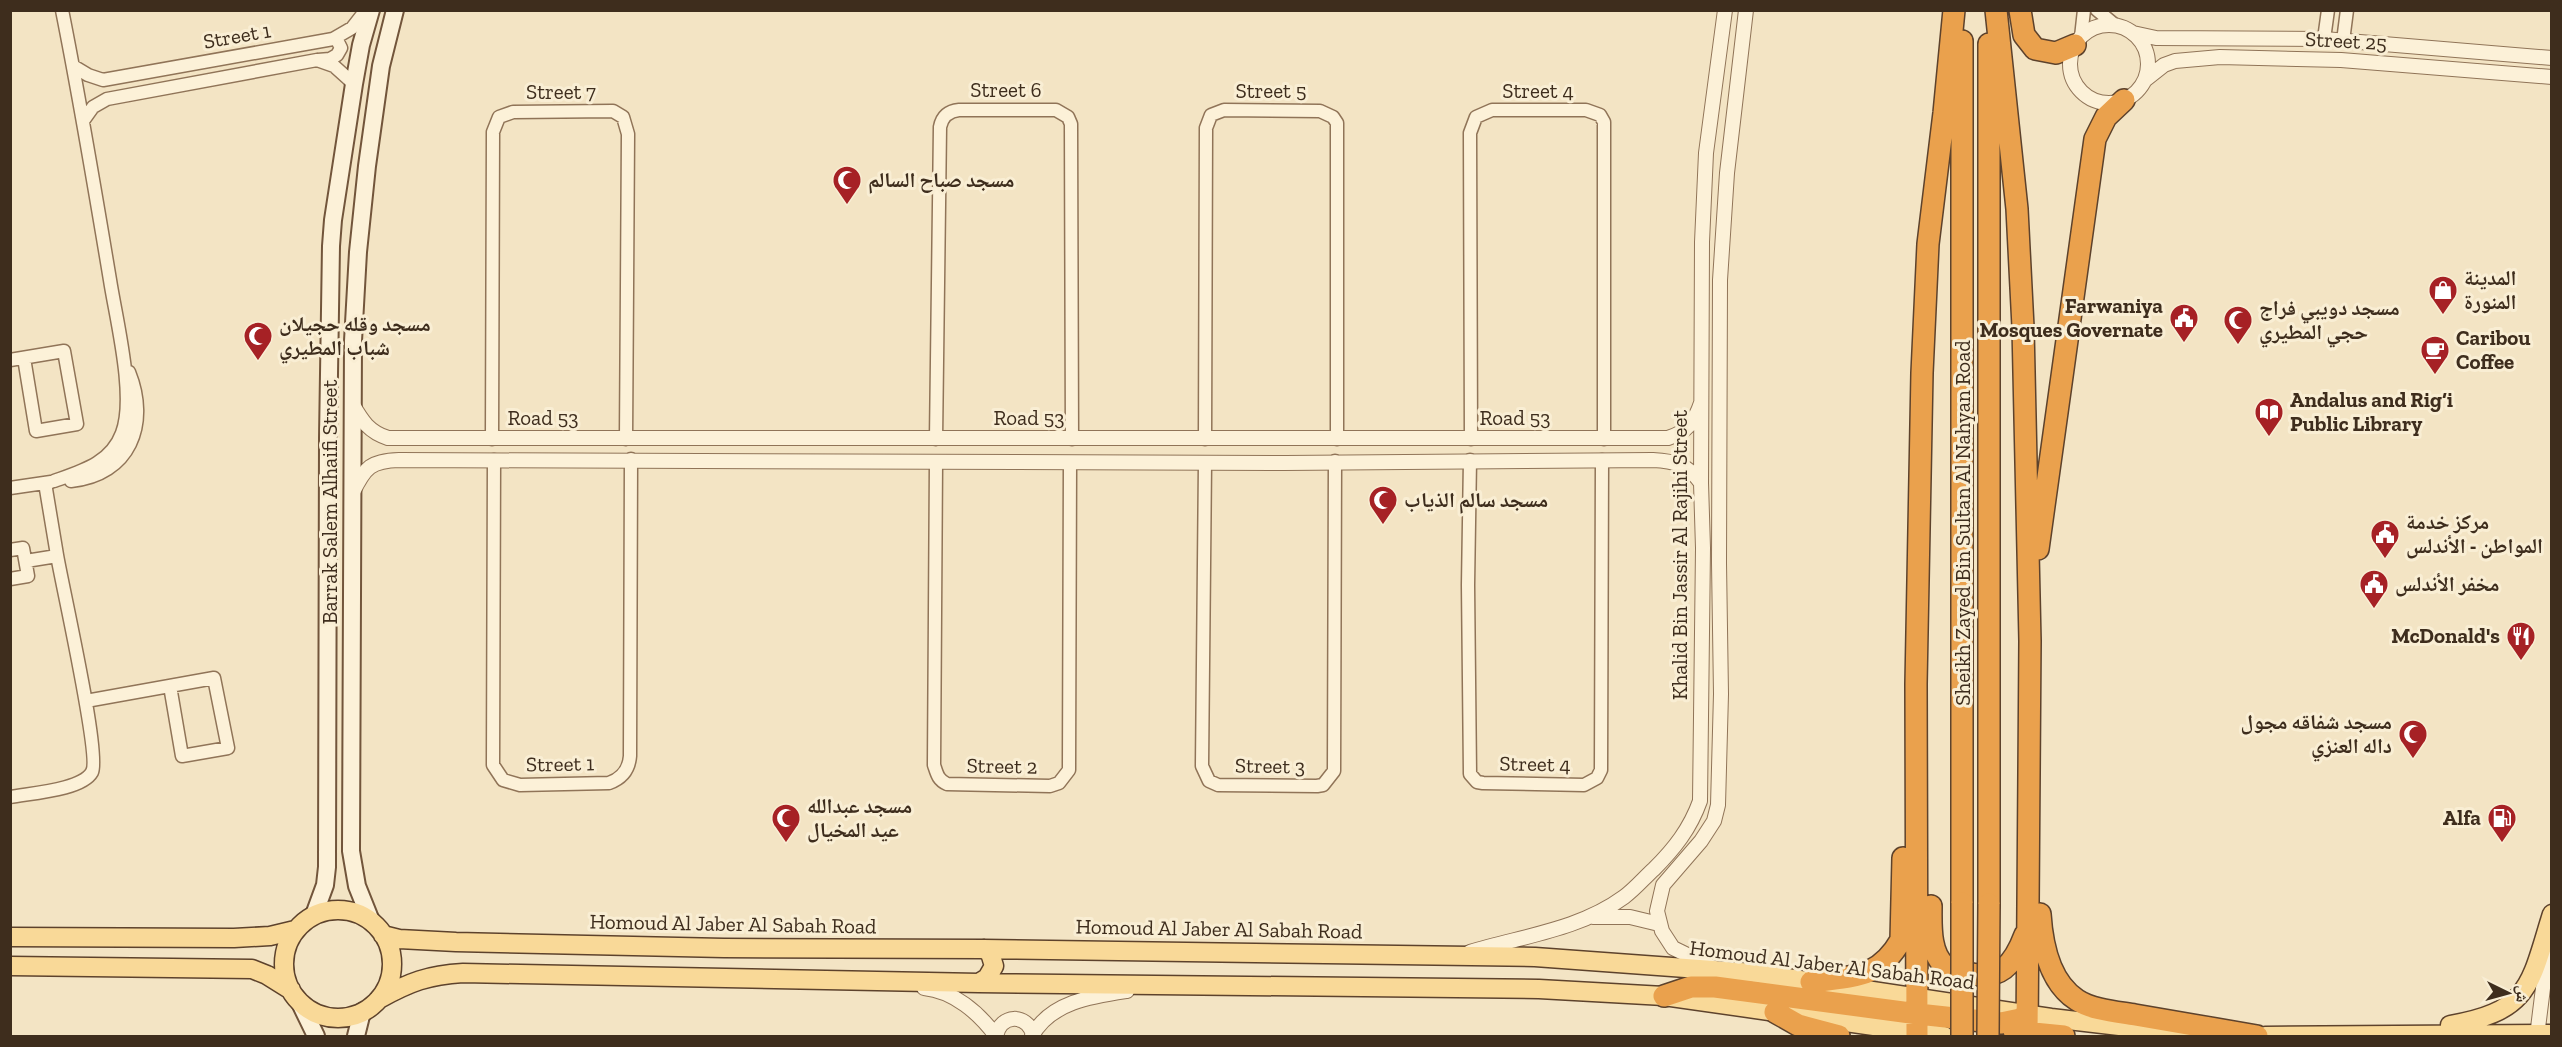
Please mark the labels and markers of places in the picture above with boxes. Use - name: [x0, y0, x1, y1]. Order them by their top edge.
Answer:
- mosque icon: مسجد صباح السالم: [831, 164, 863, 206]
- place label: مسجد صباح السالم: [868, 167, 1014, 194]
- place label: المدينة المنورة: [2464, 265, 2517, 314]
- shop icon: المدينة المنورة: [2427, 274, 2459, 316]
- place label: Farwaniya Mosques Governate: [1980, 293, 2163, 342]
- place label: مسجد دويبي فراج حجي المطيري: [2259, 295, 2400, 348]
- public building icon: Farwaniya Mosques Governate: [2168, 302, 2200, 344]
- mosque icon: مسجد دويبي فراج حجي المطيري: [2222, 304, 2254, 346]
- place label: مسجد وقله حجيلان شباب المطيري: [279, 311, 431, 364]
- mosque icon: مسجد وقله حجيلان شباب المطيري: [242, 320, 274, 362]
- place label: Caribou Coffee: [2456, 325, 2531, 374]
- cafe icon: Caribou Coffee: [2419, 334, 2451, 376]
- place label: Andalus and Rig‘i Public Library: [2290, 387, 2453, 436]
- library icon: Andalus and Rig‘i Public Library: [2253, 396, 2285, 438]
- mosque icon: مسجد سالم الذياب: [1367, 484, 1399, 526]
- place label: مسجد سالم الذياب: [1404, 487, 1548, 514]
- place label: مركز خدمة المواطن - الأندلس: [2406, 509, 2543, 559]
- public building icon: مركز خدمة المواطن - الأندلس: [2369, 518, 2401, 560]
- public building icon: مخفر الأندلس: [2358, 568, 2390, 610]
- place label: مخفر الأندلس: [2395, 571, 2499, 597]
- restaurant icon: McDonald's: [2505, 620, 2537, 662]
- place label: McDonald's: [2391, 623, 2500, 648]
- place label: مسجد شفاقه مجول داله العنزي: [2241, 709, 2392, 762]
- mosque icon: مسجد شفاقه مجول داله العنزي: [2397, 718, 2429, 760]
- place label: مسجد عبدالله عيد المخيال: [807, 793, 912, 843]
- mosque icon: مسجد عبدالله عيد المخيال: [770, 802, 802, 844]
- fuel station icon: Alfa: [2486, 802, 2518, 844]
- place label: Alfa: [2443, 805, 2481, 830]

